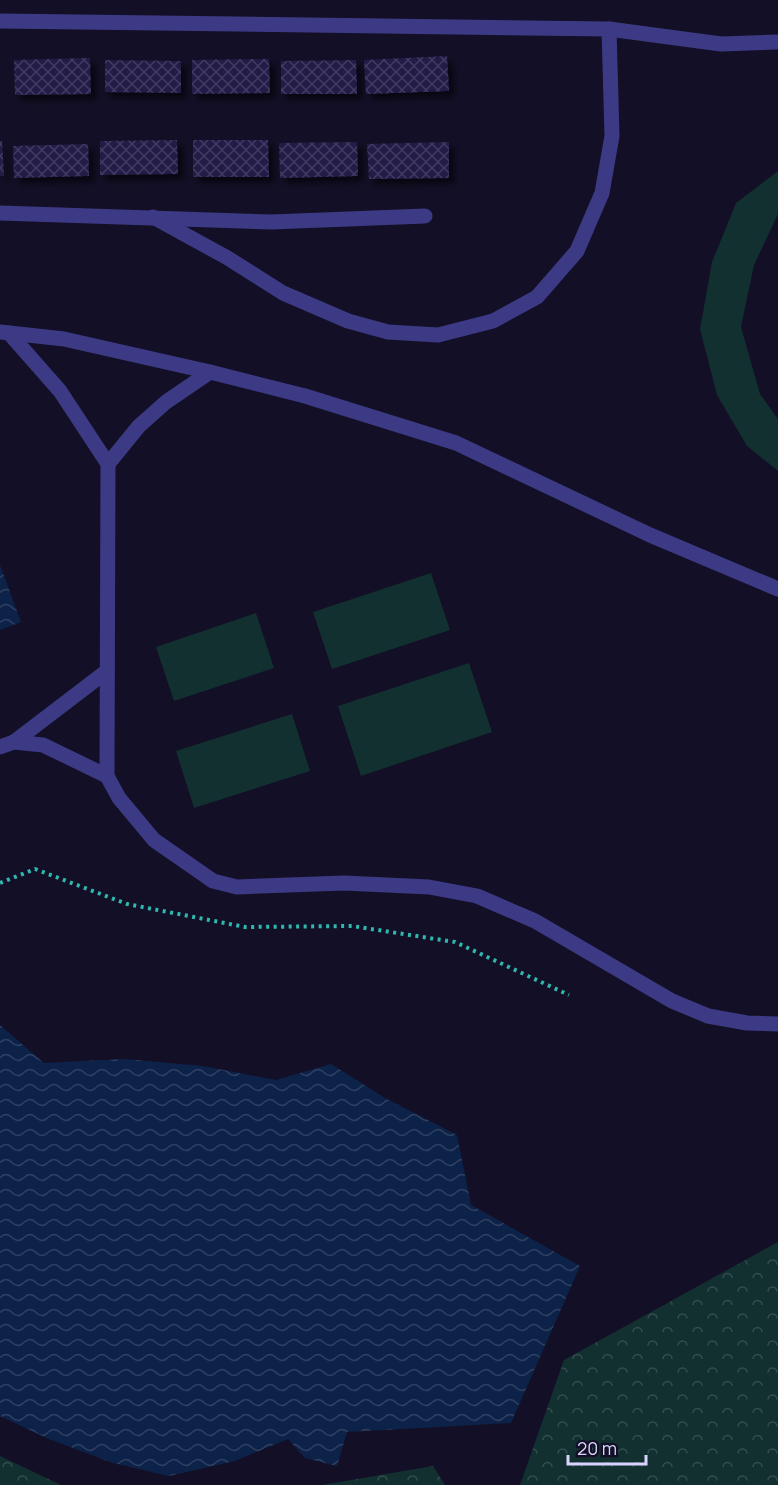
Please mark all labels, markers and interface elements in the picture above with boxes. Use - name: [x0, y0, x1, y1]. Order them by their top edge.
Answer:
- scale bar: [568, 1428, 646, 1466]
- text: 20 m: [577, 1436, 617, 1460]

